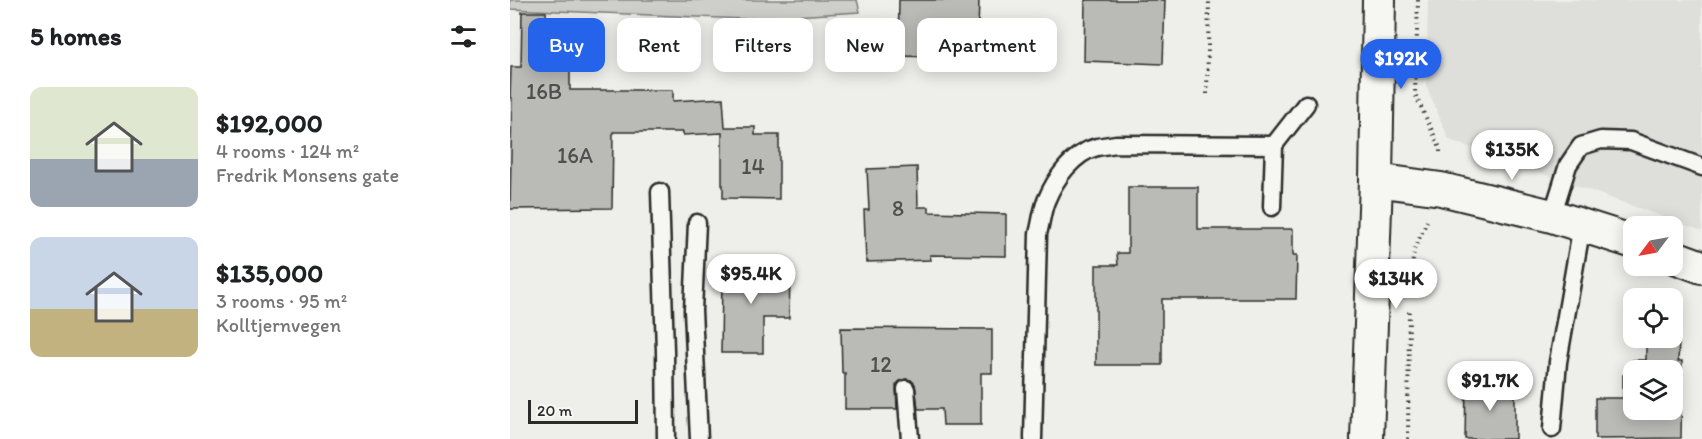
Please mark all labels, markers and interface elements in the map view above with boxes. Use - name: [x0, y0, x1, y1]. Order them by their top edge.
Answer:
- chip: Buy: [528, 18, 605, 72]
- chip: Rent: [617, 18, 701, 72]
- chip: Filters: [713, 18, 813, 72]
- chip: New: [825, 18, 905, 72]
- chip: Apartment: [917, 18, 1057, 72]
- text: 5 homes: [30, 20, 122, 52]
- icon: filters: [447, 20, 480, 53]
- pin: $192K: [1359, 39, 1443, 90]
- text: $192K: [1374, 46, 1428, 70]
- house number: 16B: [526, 78, 562, 105]
- text: $192,000: [216, 107, 323, 139]
- icon: home: [78, 111, 150, 183]
- pin: $135K: [1470, 130, 1554, 181]
- text: $135K: [1485, 137, 1539, 161]
- text: 4 rooms · 124 m²: [216, 139, 359, 163]
- house number: 16A: [557, 142, 593, 169]
- house number: 14: [741, 153, 765, 180]
- text: Fredrik Monsens gate: [216, 163, 399, 187]
- house number: 8: [892, 195, 904, 222]
- north arrow: [1623, 216, 1683, 276]
- map controls: [1623, 216, 1683, 420]
- pin: $95.4K: [702, 254, 800, 305]
- text: $135,000: [216, 257, 323, 289]
- pin: $134K: [1354, 259, 1438, 310]
- icon: home: [78, 261, 150, 333]
- text: $95.4K: [721, 261, 781, 285]
- text: $134K: [1368, 266, 1424, 290]
- button: locate: [1623, 288, 1683, 348]
- text: 3 rooms · 95 m²: [216, 289, 347, 313]
- text: Kolltjernvegen: [216, 313, 341, 337]
- house number: 12: [870, 351, 892, 378]
- button: layers: [1623, 360, 1683, 420]
- pin: $91.7K: [1441, 361, 1539, 412]
- text: $91.7K: [1461, 368, 1519, 392]
- scale bar: [528, 397, 638, 424]
- text: 20 m: [537, 401, 572, 420]

